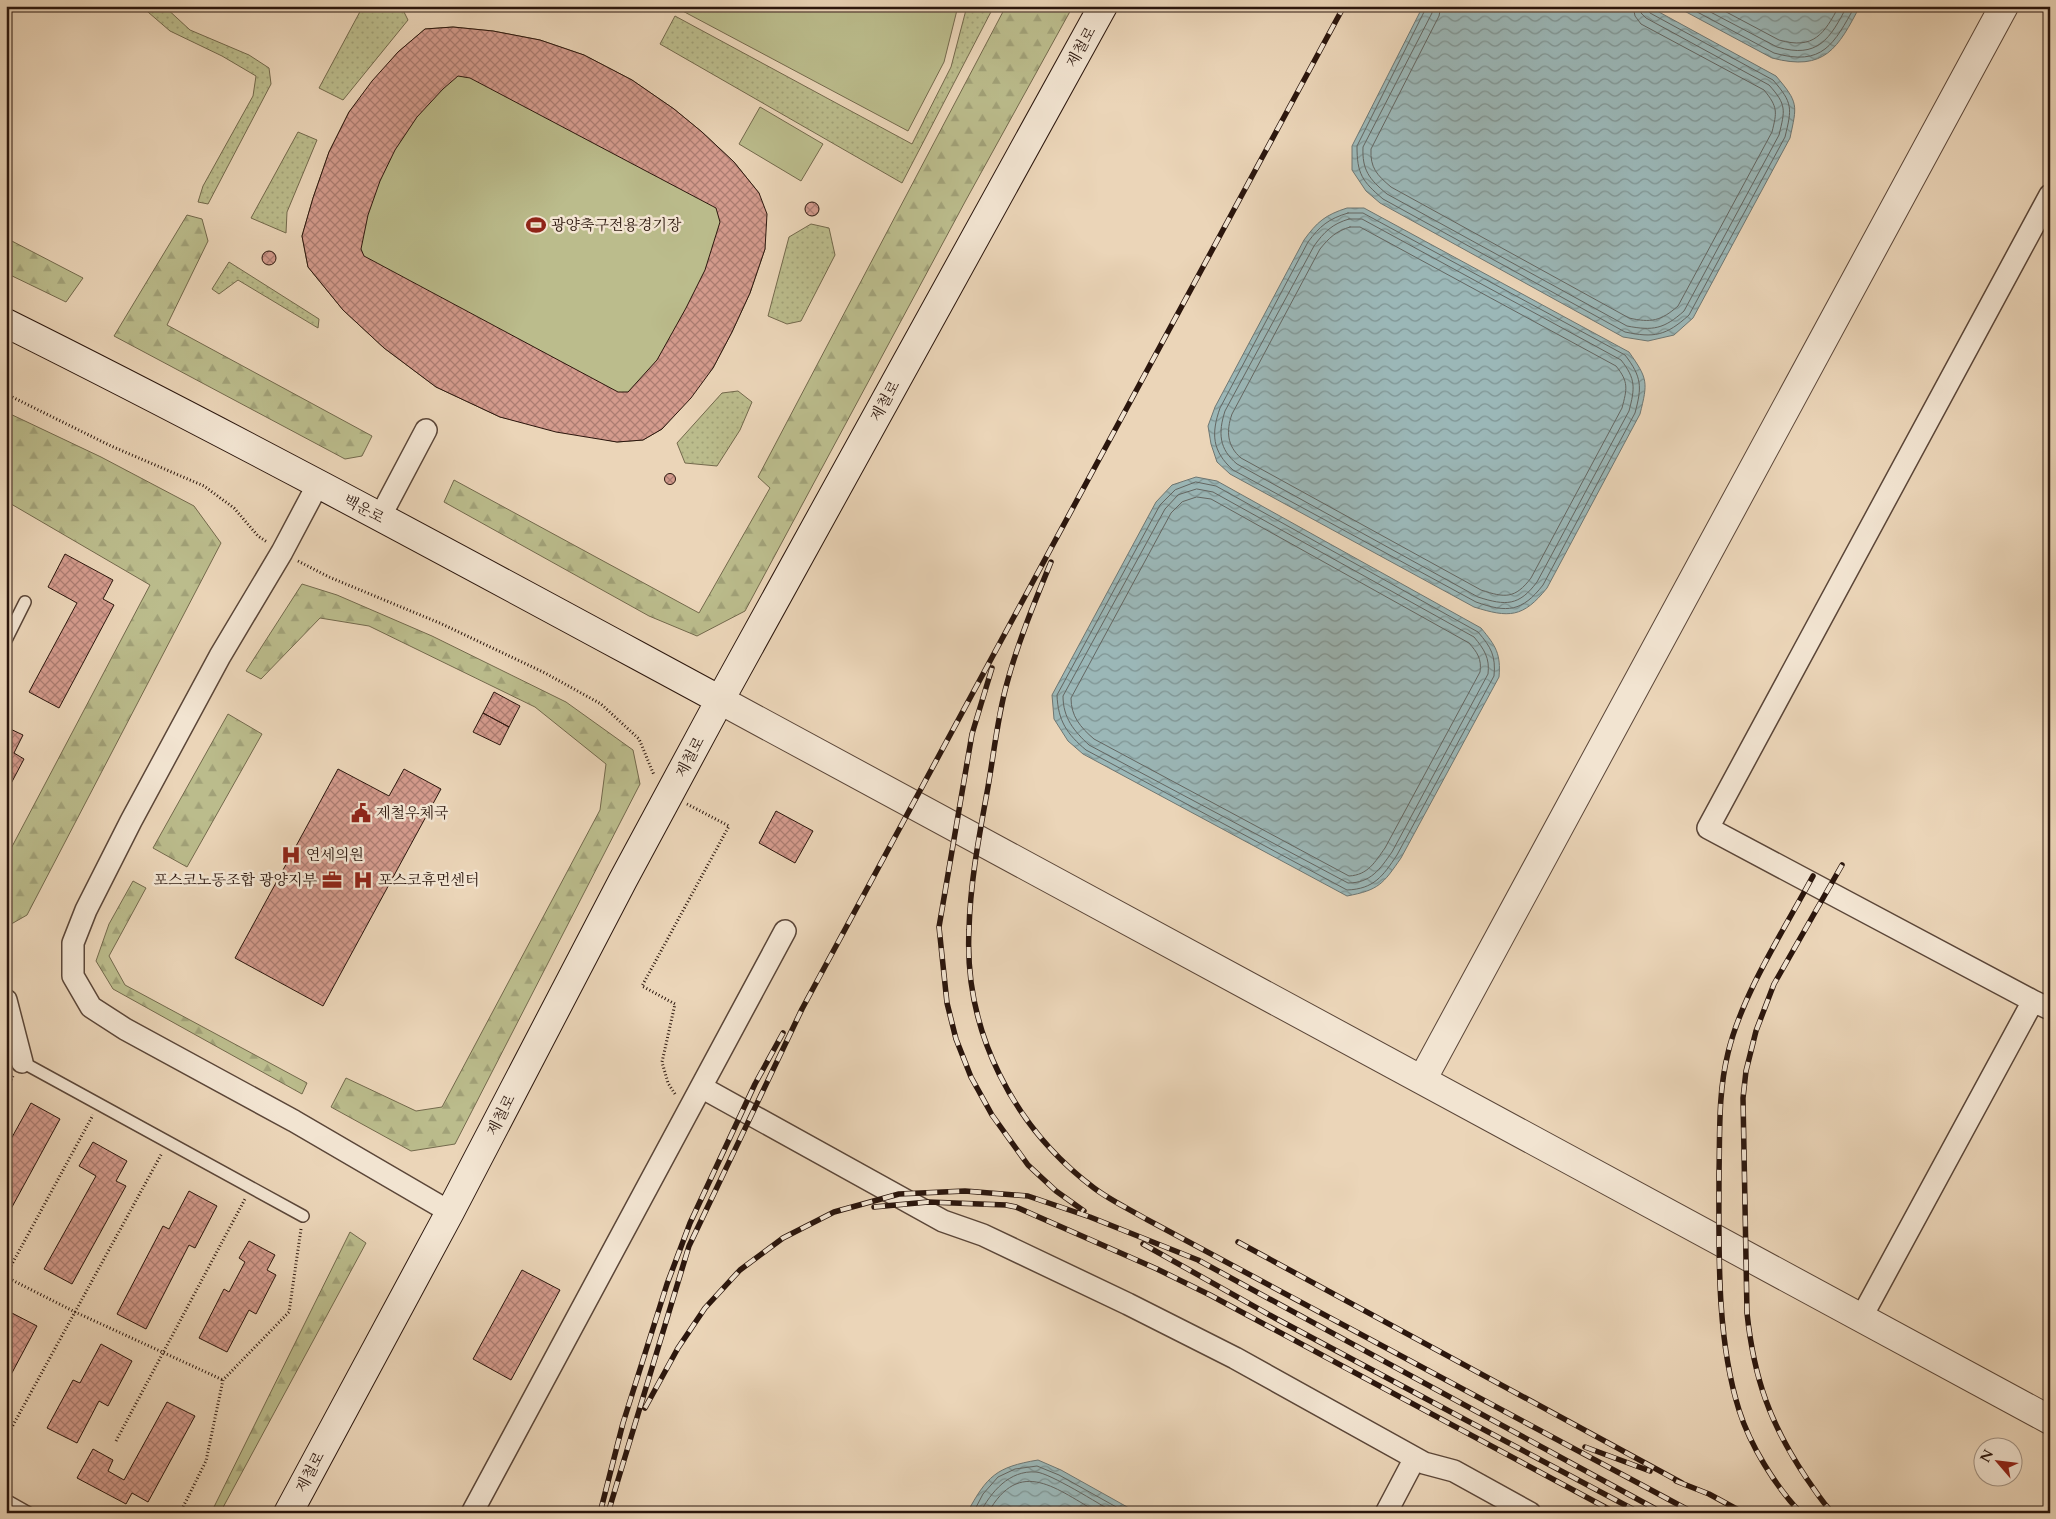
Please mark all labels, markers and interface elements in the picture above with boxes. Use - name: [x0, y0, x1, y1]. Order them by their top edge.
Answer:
- street label: 제철로: [1062, 23, 1101, 71]
- sports icon: 광양축구전용경기장: [525, 214, 547, 236]
- place label: 광양축구전용경기장: [551, 215, 682, 235]
- street label: 제철로: [866, 377, 905, 425]
- street label: 백운로: [340, 490, 388, 528]
- street label: 제철로: [671, 733, 709, 781]
- public building icon: 제철우체국: [350, 802, 372, 824]
- place label: 제철우체국: [376, 803, 449, 823]
- hospital icon: 연세의원: [280, 844, 302, 866]
- place label: 연세의원: [306, 845, 364, 865]
- office icon: 포스코노동조합 광양지부: [321, 869, 343, 891]
- hospital icon: 포스코휴먼센터: [352, 869, 374, 891]
- place label: 포스코노동조합 광양지부: [154, 870, 318, 890]
- place label: 포스코휴먼센터: [378, 870, 479, 890]
- street label: 제철로: [482, 1091, 520, 1139]
- north arrow: [1974, 1436, 2024, 1486]
- text: N: [1976, 1446, 1998, 1466]
- street label: 제철로: [291, 1448, 329, 1496]

